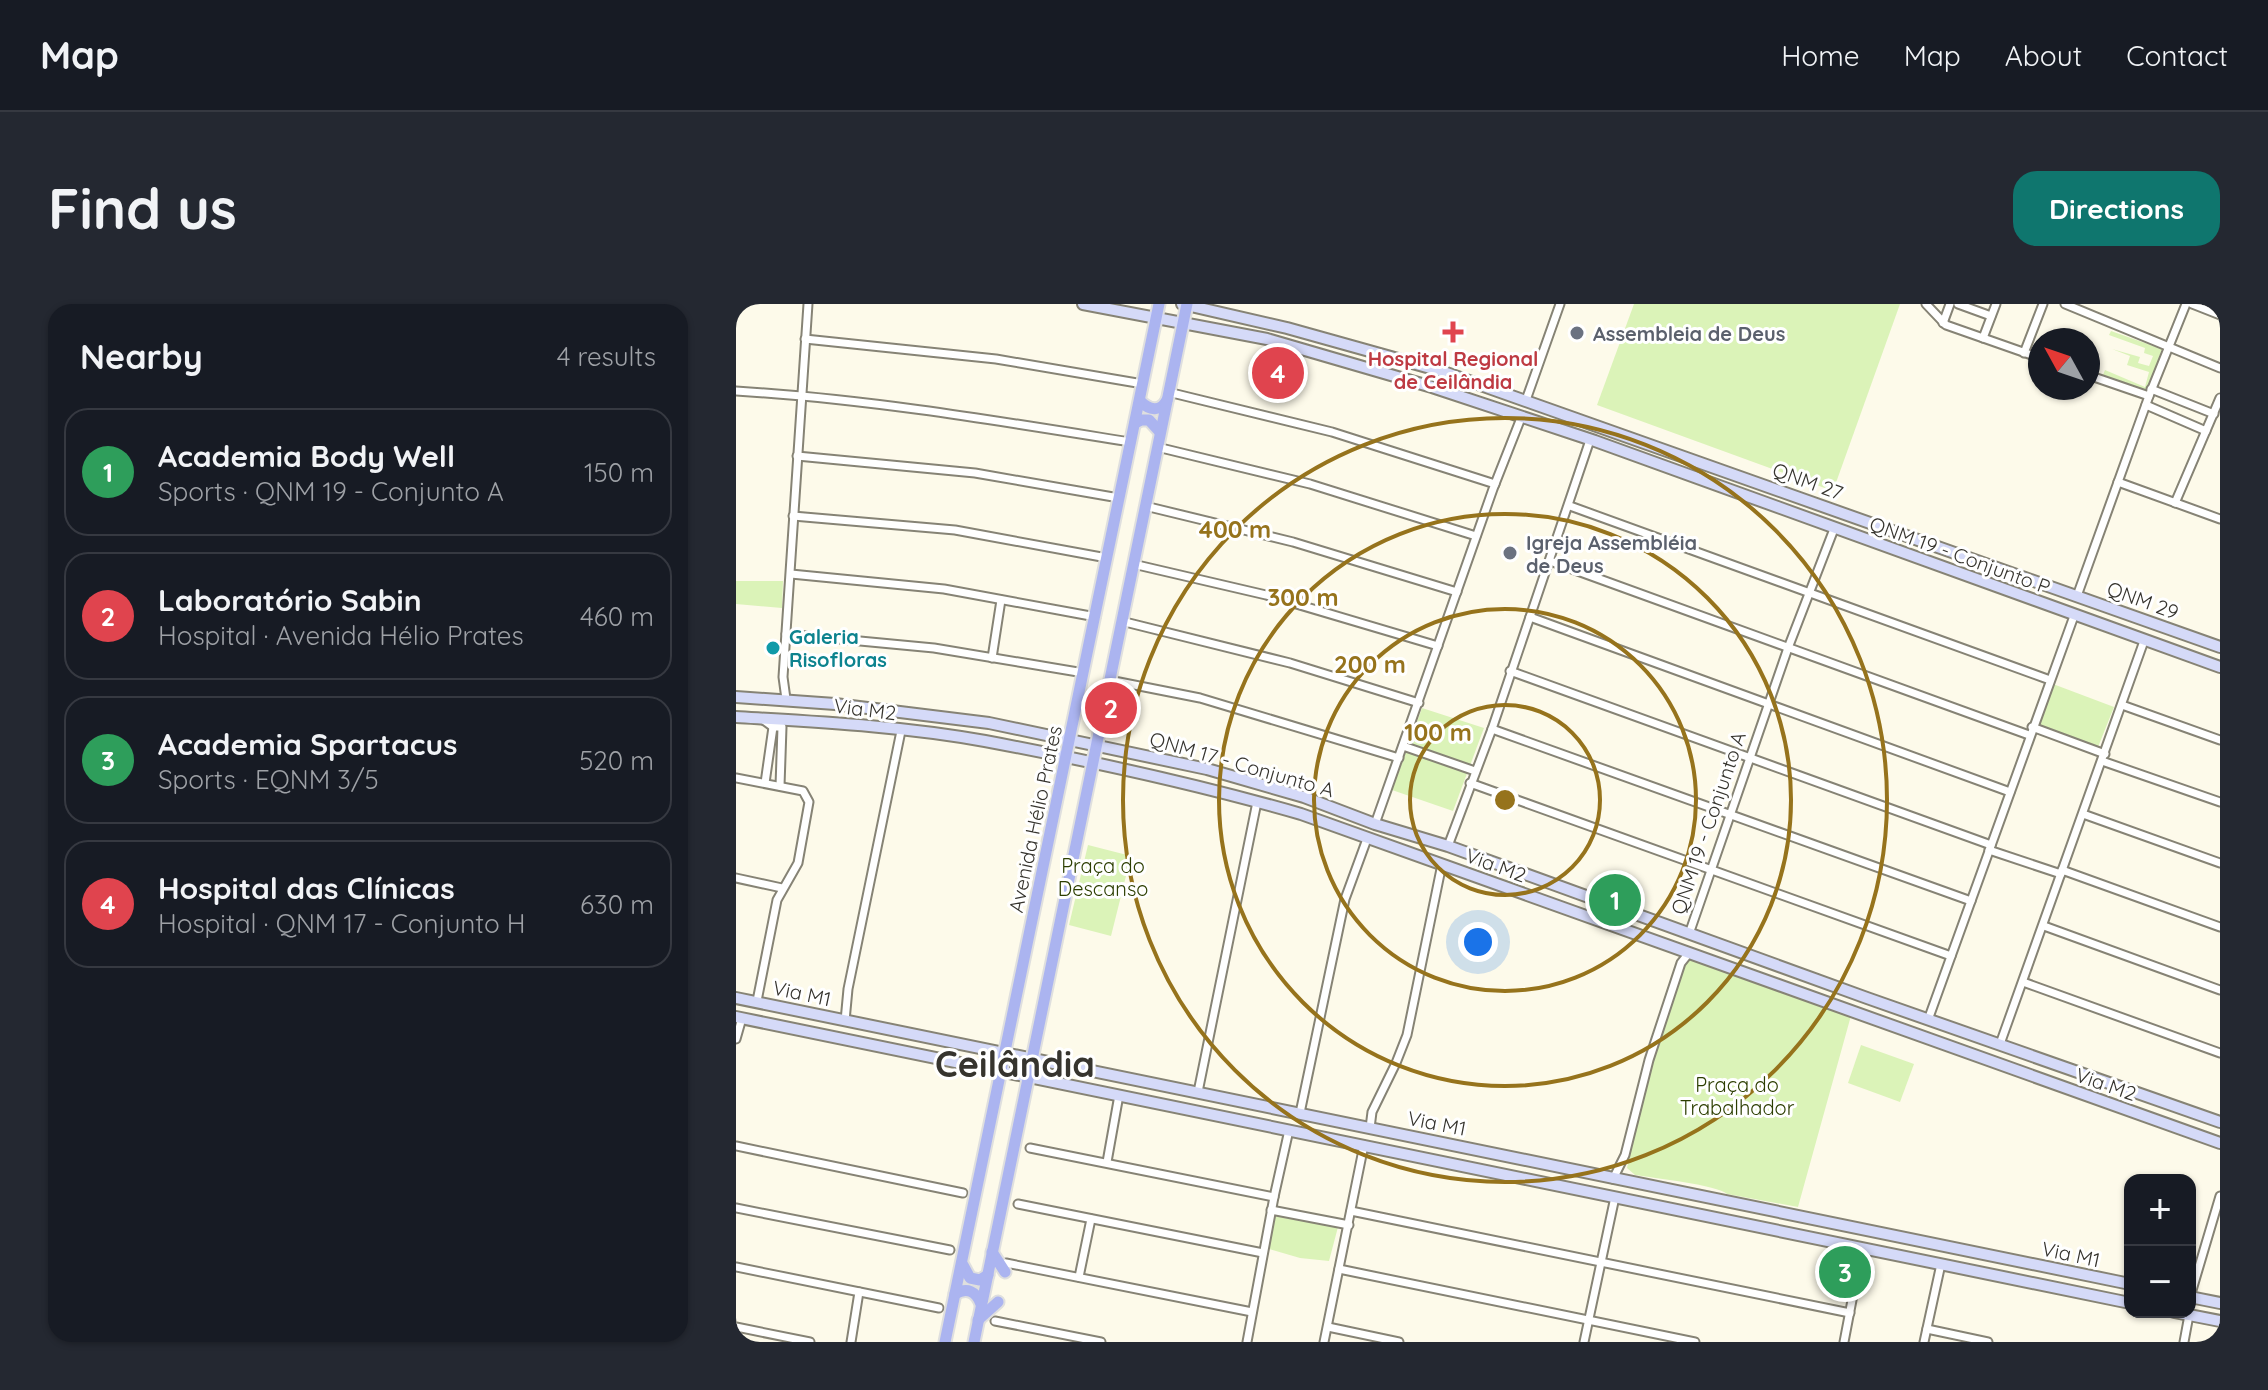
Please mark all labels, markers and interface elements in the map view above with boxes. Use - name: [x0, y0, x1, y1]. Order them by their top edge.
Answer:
- text: Map: [40, 31, 119, 79]
- text: Home: [1781, 38, 1860, 73]
- text: Map: [1904, 38, 1961, 73]
- text: About: [2005, 38, 2082, 73]
- text: Contact: [2126, 38, 2228, 73]
- button: Directions: [2013, 171, 2220, 246]
- text: Find us: [48, 173, 237, 243]
- marker: Hospital Regional de Ceilândia: [1442, 321, 1464, 343]
- place label: Assembleia de Deus: [1593, 321, 1785, 346]
- marker: Assembleia de Deus: [1568, 324, 1586, 342]
- north arrow: [2028, 328, 2100, 400]
- text: Nearby: [80, 335, 203, 378]
- text: 4 results: [557, 340, 656, 373]
- pin: 4: [1252, 343, 1304, 403]
- place label: Hospital Regional de Ceilândia: [1368, 346, 1538, 394]
- text: Academia Body Well: [158, 437, 455, 475]
- text: 1: [103, 456, 113, 489]
- text: 150 m: [584, 456, 654, 489]
- street label: QNM 27: [1769, 457, 1847, 505]
- text: Sports · QNM 19 - Conjunto A: [158, 475, 504, 508]
- street label: QNM 19 - Conjunto P: [1866, 511, 2054, 599]
- text: 400 m: [1199, 514, 1271, 544]
- place label: Igreja Assembléia de Deus: [1526, 530, 1697, 578]
- marker: Igreja Assembléia de Deus: [1501, 544, 1519, 562]
- street label: QNM 29: [2104, 576, 2182, 624]
- text: Laboratório Sabin: [158, 581, 422, 619]
- text: 300 m: [1267, 582, 1339, 612]
- text: 2: [101, 600, 115, 633]
- text: 460 m: [580, 600, 654, 633]
- text: Hospital · Avenida Hélio Prates: [158, 619, 524, 652]
- place label: Galeria Risofloras: [789, 624, 887, 672]
- marker: Galeria Risofloras: [764, 639, 782, 657]
- text: 200 m: [1334, 649, 1406, 679]
- pin: 2: [1085, 678, 1137, 738]
- street label: Via M2: [832, 693, 898, 725]
- text: 100 m: [1404, 717, 1472, 747]
- street label: Avenida Hélio Prates: [1003, 723, 1067, 915]
- text: Academia Spartacus: [158, 725, 458, 763]
- street label: QNM 17 - Conjunto A: [1147, 726, 1337, 802]
- street label: QNM 19 - Conjunto A: [1665, 728, 1751, 918]
- text: 3: [101, 744, 115, 777]
- text: 520 m: [579, 744, 654, 777]
- text: Sports · EQNM 3/5: [158, 763, 379, 796]
- centre of rings: [1491, 786, 1519, 814]
- street label: Via M2: [1462, 843, 1530, 887]
- park label: Praça do Descanso: [1058, 853, 1148, 901]
- text: Hospital das Clínicas: [158, 869, 455, 907]
- pin: 1: [1589, 870, 1641, 930]
- text: 4: [100, 888, 116, 921]
- text: 630 m: [580, 888, 654, 921]
- text: Hospital · QNM 17 - Conjunto H: [158, 907, 525, 940]
- your location: [1458, 922, 1498, 962]
- street label: Via M1: [770, 975, 834, 1011]
- district label: Ceilândia: [935, 1041, 1095, 1086]
- street label: Via M2: [2072, 1062, 2140, 1106]
- park label: Praça do Trabalhador: [1680, 1072, 1795, 1120]
- street label: Via M1: [1406, 1105, 1468, 1141]
- map controls: [2124, 1174, 2196, 1318]
- button: +: [2124, 1174, 2196, 1246]
- street label: Via M1: [2039, 1236, 2103, 1272]
- pin: 3: [1819, 1242, 1871, 1302]
- button: −: [2124, 1246, 2196, 1318]

